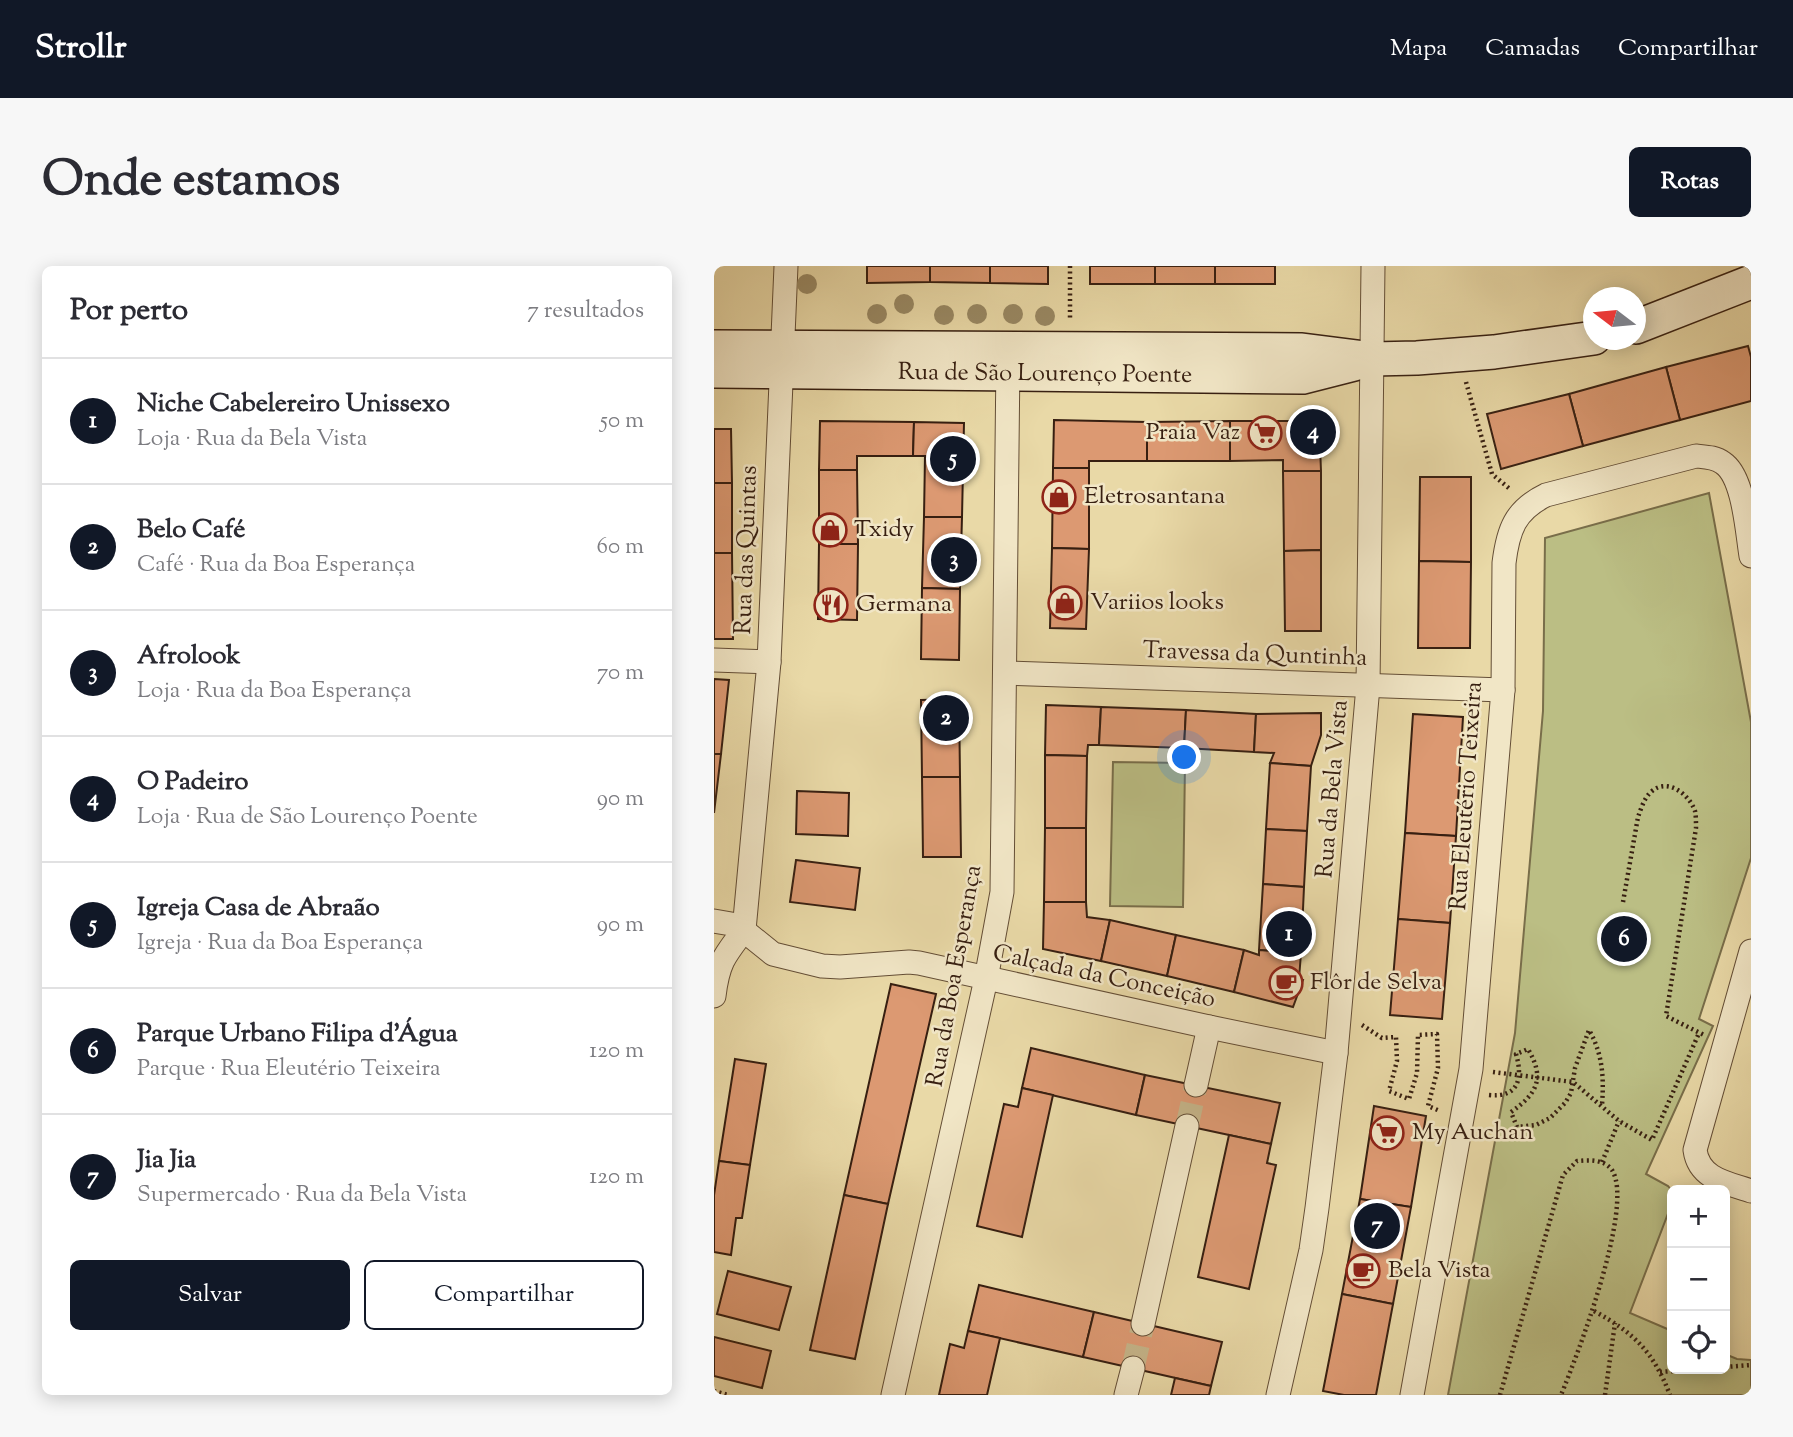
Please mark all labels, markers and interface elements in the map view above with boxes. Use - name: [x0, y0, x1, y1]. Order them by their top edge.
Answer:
- text: Strollr: [35, 25, 127, 73]
- text: Mapa: [1390, 32, 1447, 66]
- text: Camadas: [1485, 32, 1580, 66]
- text: Compartilhar: [1618, 32, 1758, 66]
- text: Onde estamos: [42, 147, 340, 217]
- button: Rotas: [1629, 147, 1751, 217]
- north arrow: [1583, 287, 1646, 350]
- text: Por perto: [70, 290, 188, 333]
- text: 7 resultados: [527, 295, 644, 328]
- street label: Rua de São Lourenço Poente: [898, 356, 1192, 393]
- text: Niche Cabelereiro Unissexo: [137, 386, 450, 423]
- text: 1: [89, 405, 97, 438]
- text: 50 m: [600, 405, 644, 438]
- pin: 4: [1290, 406, 1336, 458]
- supermarket icon: Praia Vaz: [1246, 414, 1284, 452]
- place label: Praia Vaz: [1146, 416, 1240, 450]
- text: Loja · Rua da Bela Vista: [137, 423, 367, 456]
- pin: 5: [930, 433, 976, 485]
- street label: Rua das Quintas: [727, 465, 767, 635]
- shop icon: Eletrosantana: [1040, 478, 1078, 516]
- place label: Eletrosantana: [1084, 480, 1225, 514]
- shop icon: Txidy: [811, 511, 849, 549]
- text: Belo Café: [137, 512, 245, 549]
- place label: Txidy: [854, 513, 914, 547]
- text: 2: [88, 531, 98, 564]
- text: 60 m: [596, 531, 644, 564]
- pin: 3: [931, 534, 977, 586]
- text: Café · Rua da Boa Esperança: [137, 549, 415, 582]
- shop icon: Variios looks: [1046, 584, 1084, 622]
- restaurant icon: Germana: [812, 586, 850, 624]
- place label: Variios looks: [1090, 586, 1224, 620]
- place label: Germana: [856, 588, 952, 622]
- street label: Travessa da Quntinha: [1142, 634, 1368, 676]
- text: Afrolook: [137, 638, 240, 675]
- text: 3: [88, 657, 98, 690]
- text: 70 m: [597, 657, 644, 690]
- text: Loja · Rua da Boa Esperança: [137, 675, 412, 708]
- street label: Rua Eleutério Teixeira: [1442, 680, 1492, 912]
- pin: 2: [923, 692, 969, 744]
- street label: Rua da Bela Vista: [1308, 698, 1358, 880]
- your location: [1167, 740, 1201, 774]
- text: O Padeiro: [137, 764, 248, 801]
- text: 4: [87, 783, 99, 816]
- text: 90 m: [597, 783, 644, 816]
- text: Loja · Rua de São Lourenço Poente: [137, 801, 478, 834]
- street label: Rua da Boa Esperança: [919, 862, 991, 1090]
- text: Igreja Casa de Abraão: [137, 890, 380, 927]
- pin: 1: [1266, 908, 1312, 960]
- text: 5: [89, 909, 97, 942]
- text: 90 m: [597, 909, 644, 942]
- pin: 6: [1601, 913, 1647, 965]
- text: Igreja · Rua da Boa Esperança: [137, 927, 423, 960]
- street label: Calçada da Conceição: [990, 937, 1218, 1017]
- cafe icon: Flôr de Selva: [1267, 964, 1305, 1002]
- place label: Flôr de Selva: [1310, 966, 1442, 1000]
- text: Parque Urbano Filipa d'Água: [137, 1016, 458, 1053]
- text: 6: [87, 1035, 99, 1068]
- text: 120 m: [589, 1035, 644, 1068]
- text: Parque · Rua Eleutério Teixeira: [137, 1053, 441, 1086]
- supermarket icon: My Auchan: [1368, 1114, 1406, 1152]
- place label: My Auchan: [1412, 1116, 1533, 1150]
- text: Jia Jia: [137, 1142, 196, 1179]
- text: 7: [87, 1161, 99, 1194]
- text: 120 m: [589, 1161, 644, 1194]
- text: Supermercado · Rua da Bela Vista: [137, 1179, 467, 1212]
- map controls: [1667, 1185, 1730, 1374]
- button: +: [1667, 1185, 1730, 1248]
- pin: 7: [1354, 1200, 1400, 1252]
- button: −: [1667, 1248, 1730, 1311]
- cafe icon: Bela Vista: [1344, 1252, 1382, 1290]
- place label: Bela Vista: [1388, 1254, 1491, 1288]
- button: Salvar: [70, 1260, 350, 1330]
- button: Compartilhar: [364, 1260, 644, 1330]
- button: locate: [1667, 1311, 1730, 1374]

